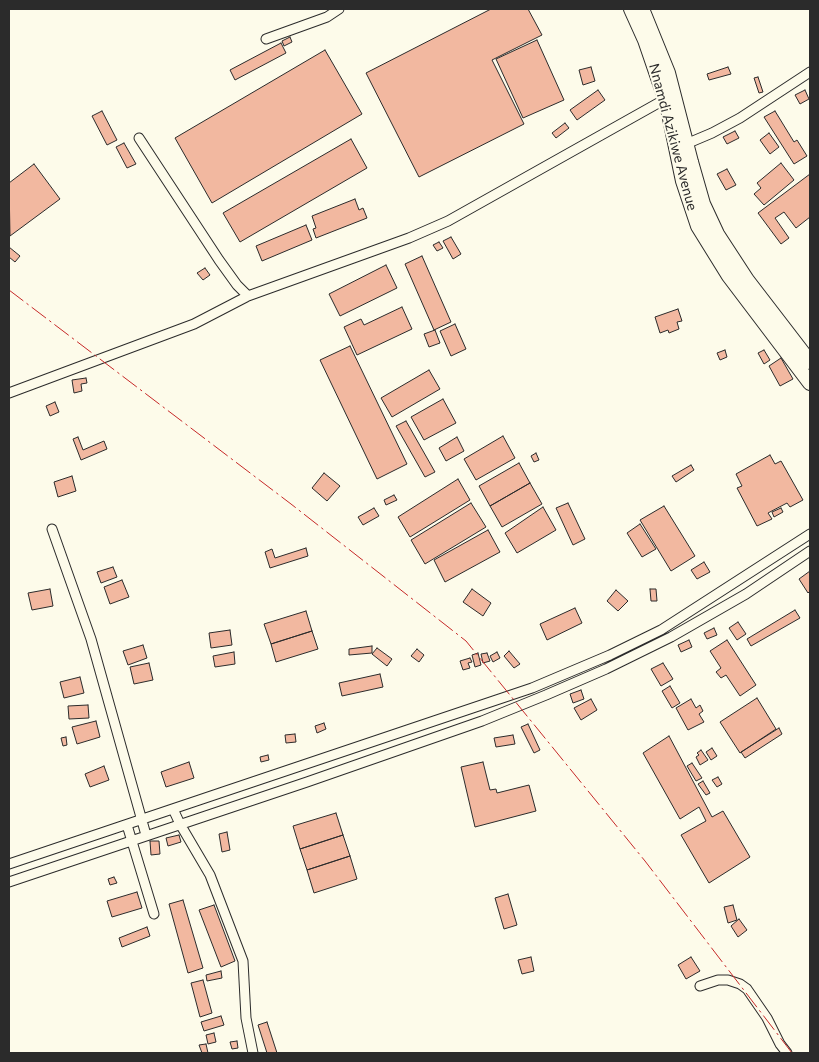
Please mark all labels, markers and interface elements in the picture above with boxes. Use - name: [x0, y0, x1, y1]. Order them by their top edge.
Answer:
- street label: Nnamdi Azikiwe Avenue: [645, 62, 701, 212]

